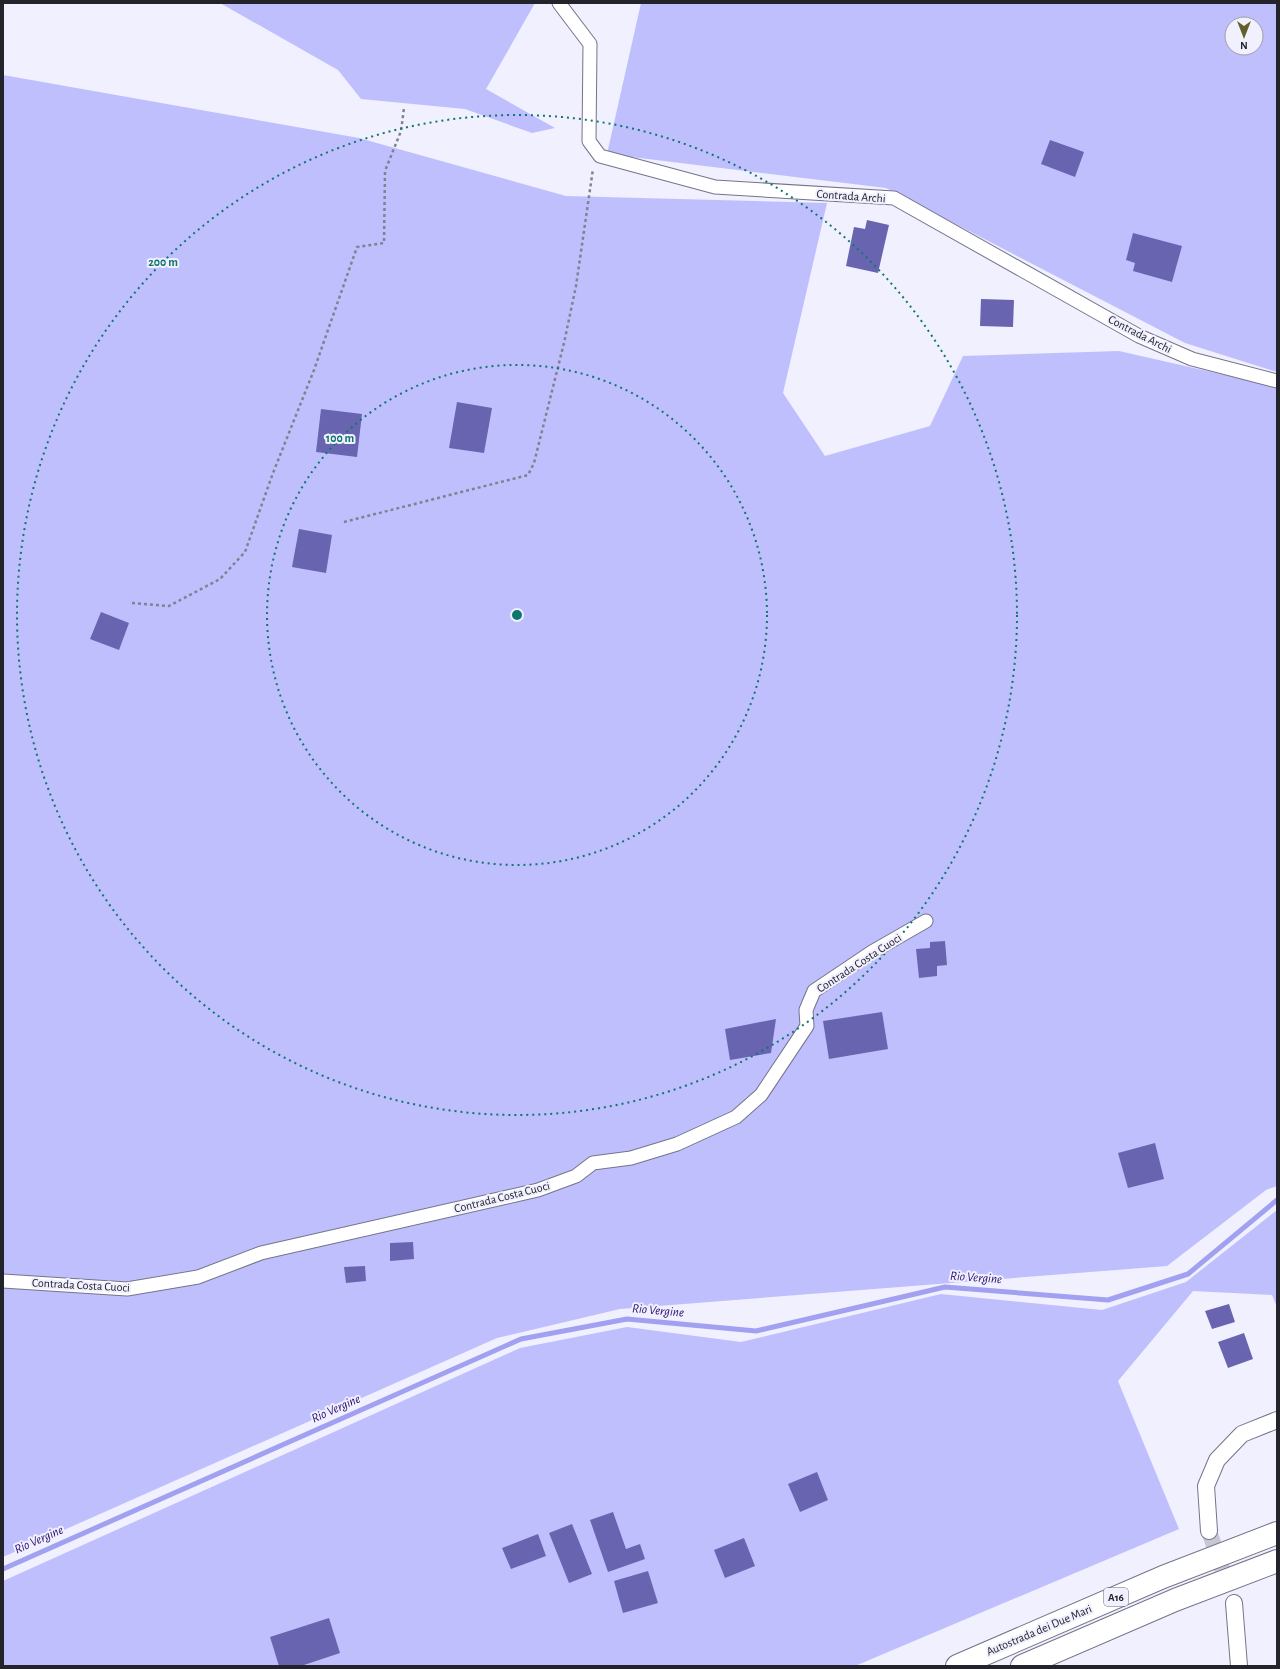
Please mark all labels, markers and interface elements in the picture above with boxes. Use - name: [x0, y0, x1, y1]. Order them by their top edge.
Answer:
- north arrow: [1224, 16, 1264, 56]
- text: N: [1240, 40, 1248, 51]
- street label: Contrada Archi: [816, 188, 886, 204]
- text: 200 m: [148, 256, 178, 268]
- street label: Contrada Archi: [1106, 313, 1174, 355]
- text: 100 m: [326, 432, 354, 444]
- centre of rings: [510, 608, 524, 622]
- street label: Contrada Costa Cuoci: [815, 931, 903, 995]
- street label: Contrada Costa Cuoci: [453, 1179, 551, 1215]
- water label: Rio Vergine: [950, 1270, 1002, 1286]
- street label: Contrada Costa Cuoci: [32, 1276, 130, 1294]
- water label: Rio Vergine: [632, 1302, 684, 1320]
- water label: Rio Vergine: [310, 1392, 362, 1425]
- water label: Rio Vergine: [13, 1523, 65, 1556]
- road number: A16: [1104, 1588, 1128, 1606]
- street label: Autostrada dei Due Mari: [985, 1602, 1093, 1658]

